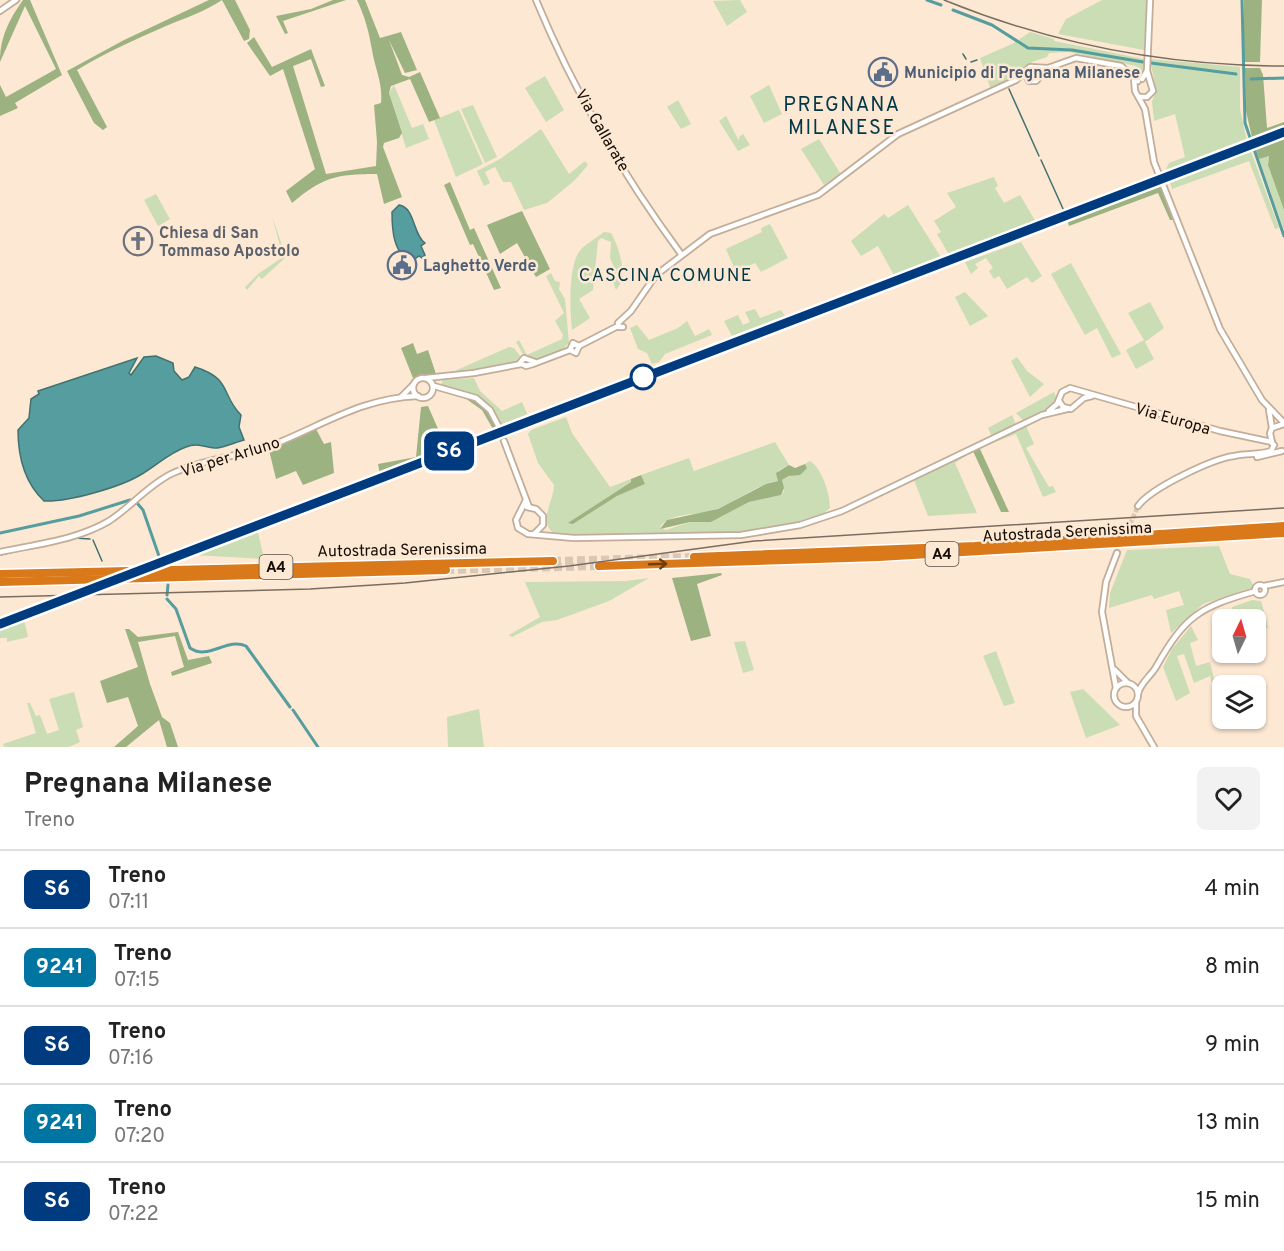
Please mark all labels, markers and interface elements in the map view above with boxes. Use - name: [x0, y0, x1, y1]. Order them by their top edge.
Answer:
- public building icon: Municipio di Pregnana Milanese: [867, 56, 899, 88]
- place label: Municipio di Pregnana Milanese: [904, 64, 1140, 84]
- street label: Via Gallarate: [570, 86, 633, 176]
- district label: PREGNANA MILANESE: [783, 93, 901, 142]
- place label: Chiesa di San Tommaso Apostolo: [159, 224, 300, 262]
- church icon: Chiesa di San Tommaso Apostolo: [122, 225, 154, 257]
- public building icon: Laghetto Verde: [386, 249, 418, 281]
- place label: Laghetto Verde: [423, 257, 537, 277]
- district label: CASCINA COMUNE: [579, 265, 753, 288]
- unlabelled marker: [630, 364, 656, 390]
- street label: Via Europa: [1132, 400, 1213, 440]
- line badge: S6: [422, 432, 476, 470]
- street label: Via per Arluno: [179, 433, 283, 482]
- text: S6: [436, 438, 462, 465]
- street label: Autostrada Serenissima: [982, 519, 1152, 547]
- street label: Autostrada Serenissima: [317, 540, 487, 562]
- road number: A4: [926, 542, 958, 566]
- road number: A4: [260, 555, 292, 579]
- one-way arrow: [647, 558, 667, 570]
- north arrow: [1212, 609, 1266, 663]
- map controls: [1212, 609, 1266, 729]
- button: layers: [1212, 675, 1266, 729]
- text: Pregnana Milanese: [24, 767, 272, 803]
- button: heart: [1197, 767, 1260, 830]
- text: Treno: [24, 808, 75, 834]
- text: Treno: [108, 863, 166, 890]
- text: S6: [44, 876, 70, 903]
- text: 4 min: [1205, 876, 1260, 903]
- text: 07:11: [108, 890, 149, 916]
- text: Treno: [114, 941, 172, 968]
- text: 9241: [36, 954, 84, 981]
- text: 8 min: [1205, 954, 1260, 981]
- text: 07:15: [114, 968, 160, 994]
- text: Treno: [108, 1019, 166, 1046]
- text: S6: [44, 1032, 70, 1059]
- text: 9 min: [1205, 1032, 1260, 1059]
- text: 07:16: [108, 1046, 154, 1072]
- text: Treno: [114, 1097, 172, 1124]
- text: 9241: [36, 1110, 84, 1137]
- text: 13 min: [1197, 1110, 1260, 1137]
- text: 07:20: [114, 1124, 165, 1150]
- text: Treno: [108, 1175, 166, 1202]
- text: S6: [44, 1188, 70, 1215]
- text: 15 min: [1196, 1188, 1260, 1215]
- text: 07:22: [108, 1202, 159, 1228]

